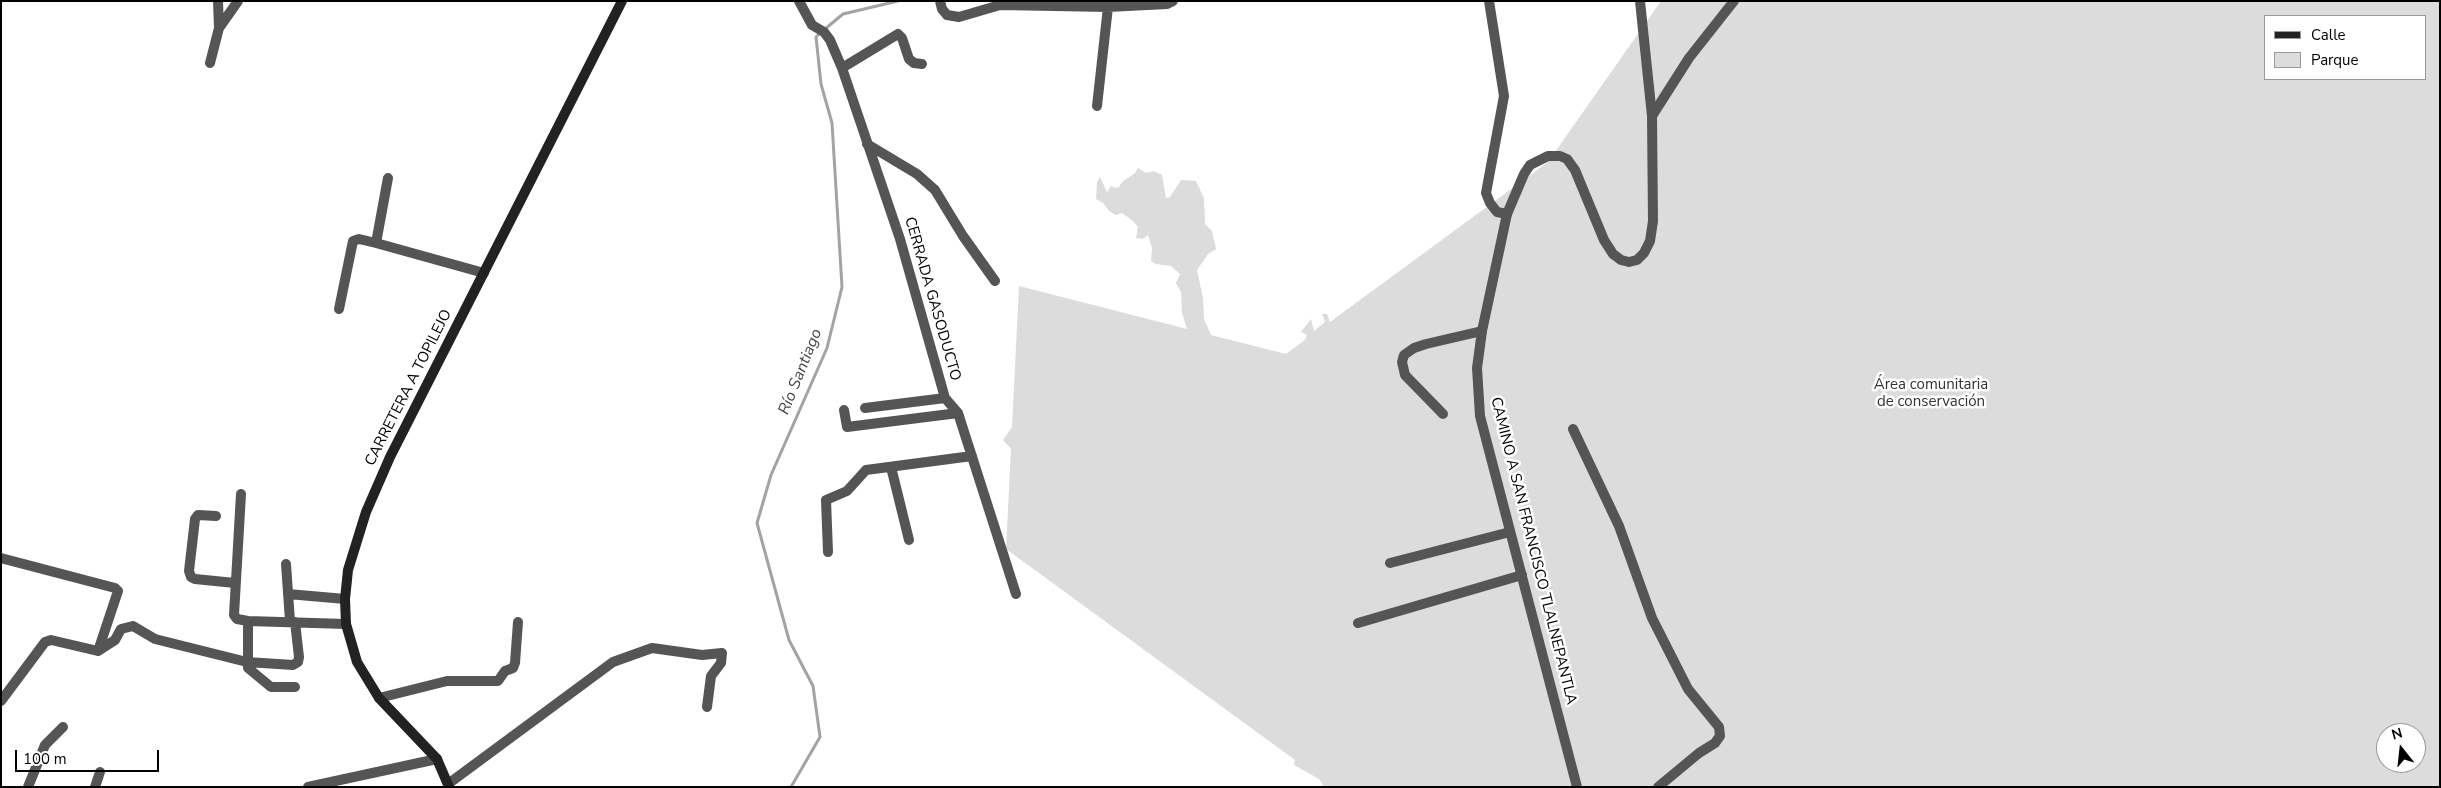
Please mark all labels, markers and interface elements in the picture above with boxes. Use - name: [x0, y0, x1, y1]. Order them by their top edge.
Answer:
- legend: [2264, 15, 2426, 80]
- text: Calle: [2311, 25, 2346, 45]
- text: Parque: [2311, 50, 2359, 70]
- street label: CERRADA GASODUCTO: [900, 215, 964, 383]
- street label: CARRETERA A TOPILEJO: [362, 307, 456, 469]
- water label: Río Santiago: [775, 326, 827, 418]
- park label: Área comunitaria de conservación: [1874, 376, 1988, 411]
- street label: CAMINO A SAN FRANCISCO TLALNEPANTLA: [1486, 395, 1580, 707]
- north arrow: [2376, 723, 2426, 773]
- text: N: [2389, 723, 2405, 745]
- scale bar: [18, 740, 161, 772]
- text: 100 m: [23, 749, 67, 769]

